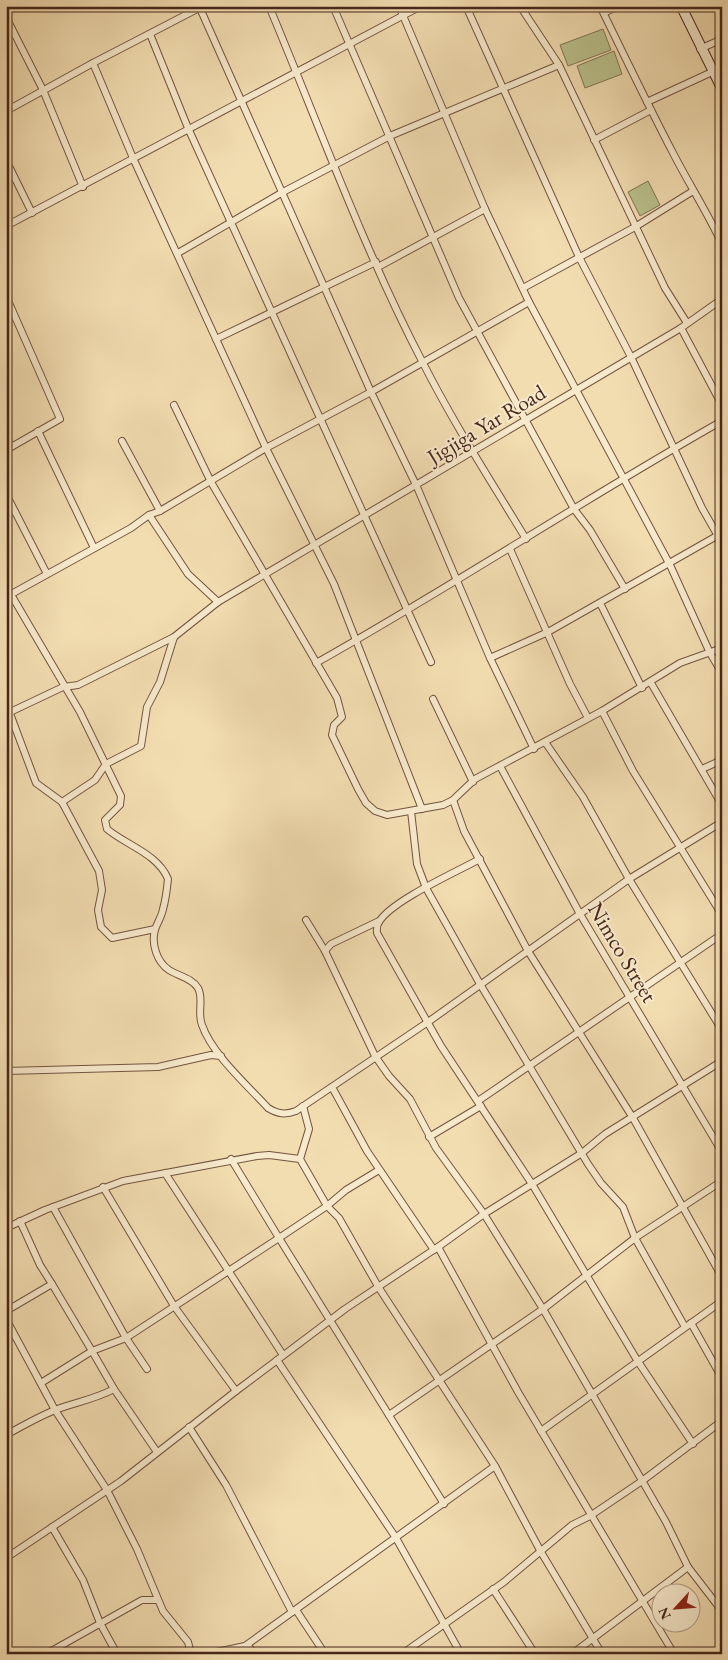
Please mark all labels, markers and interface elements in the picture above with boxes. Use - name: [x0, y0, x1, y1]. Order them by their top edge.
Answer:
- street label: Jigjiga Yar Road: [420, 377, 552, 472]
- street label: Nimco Street: [581, 897, 664, 1008]
- north arrow: [650, 1582, 700, 1632]
- text: N: [653, 1604, 675, 1623]

